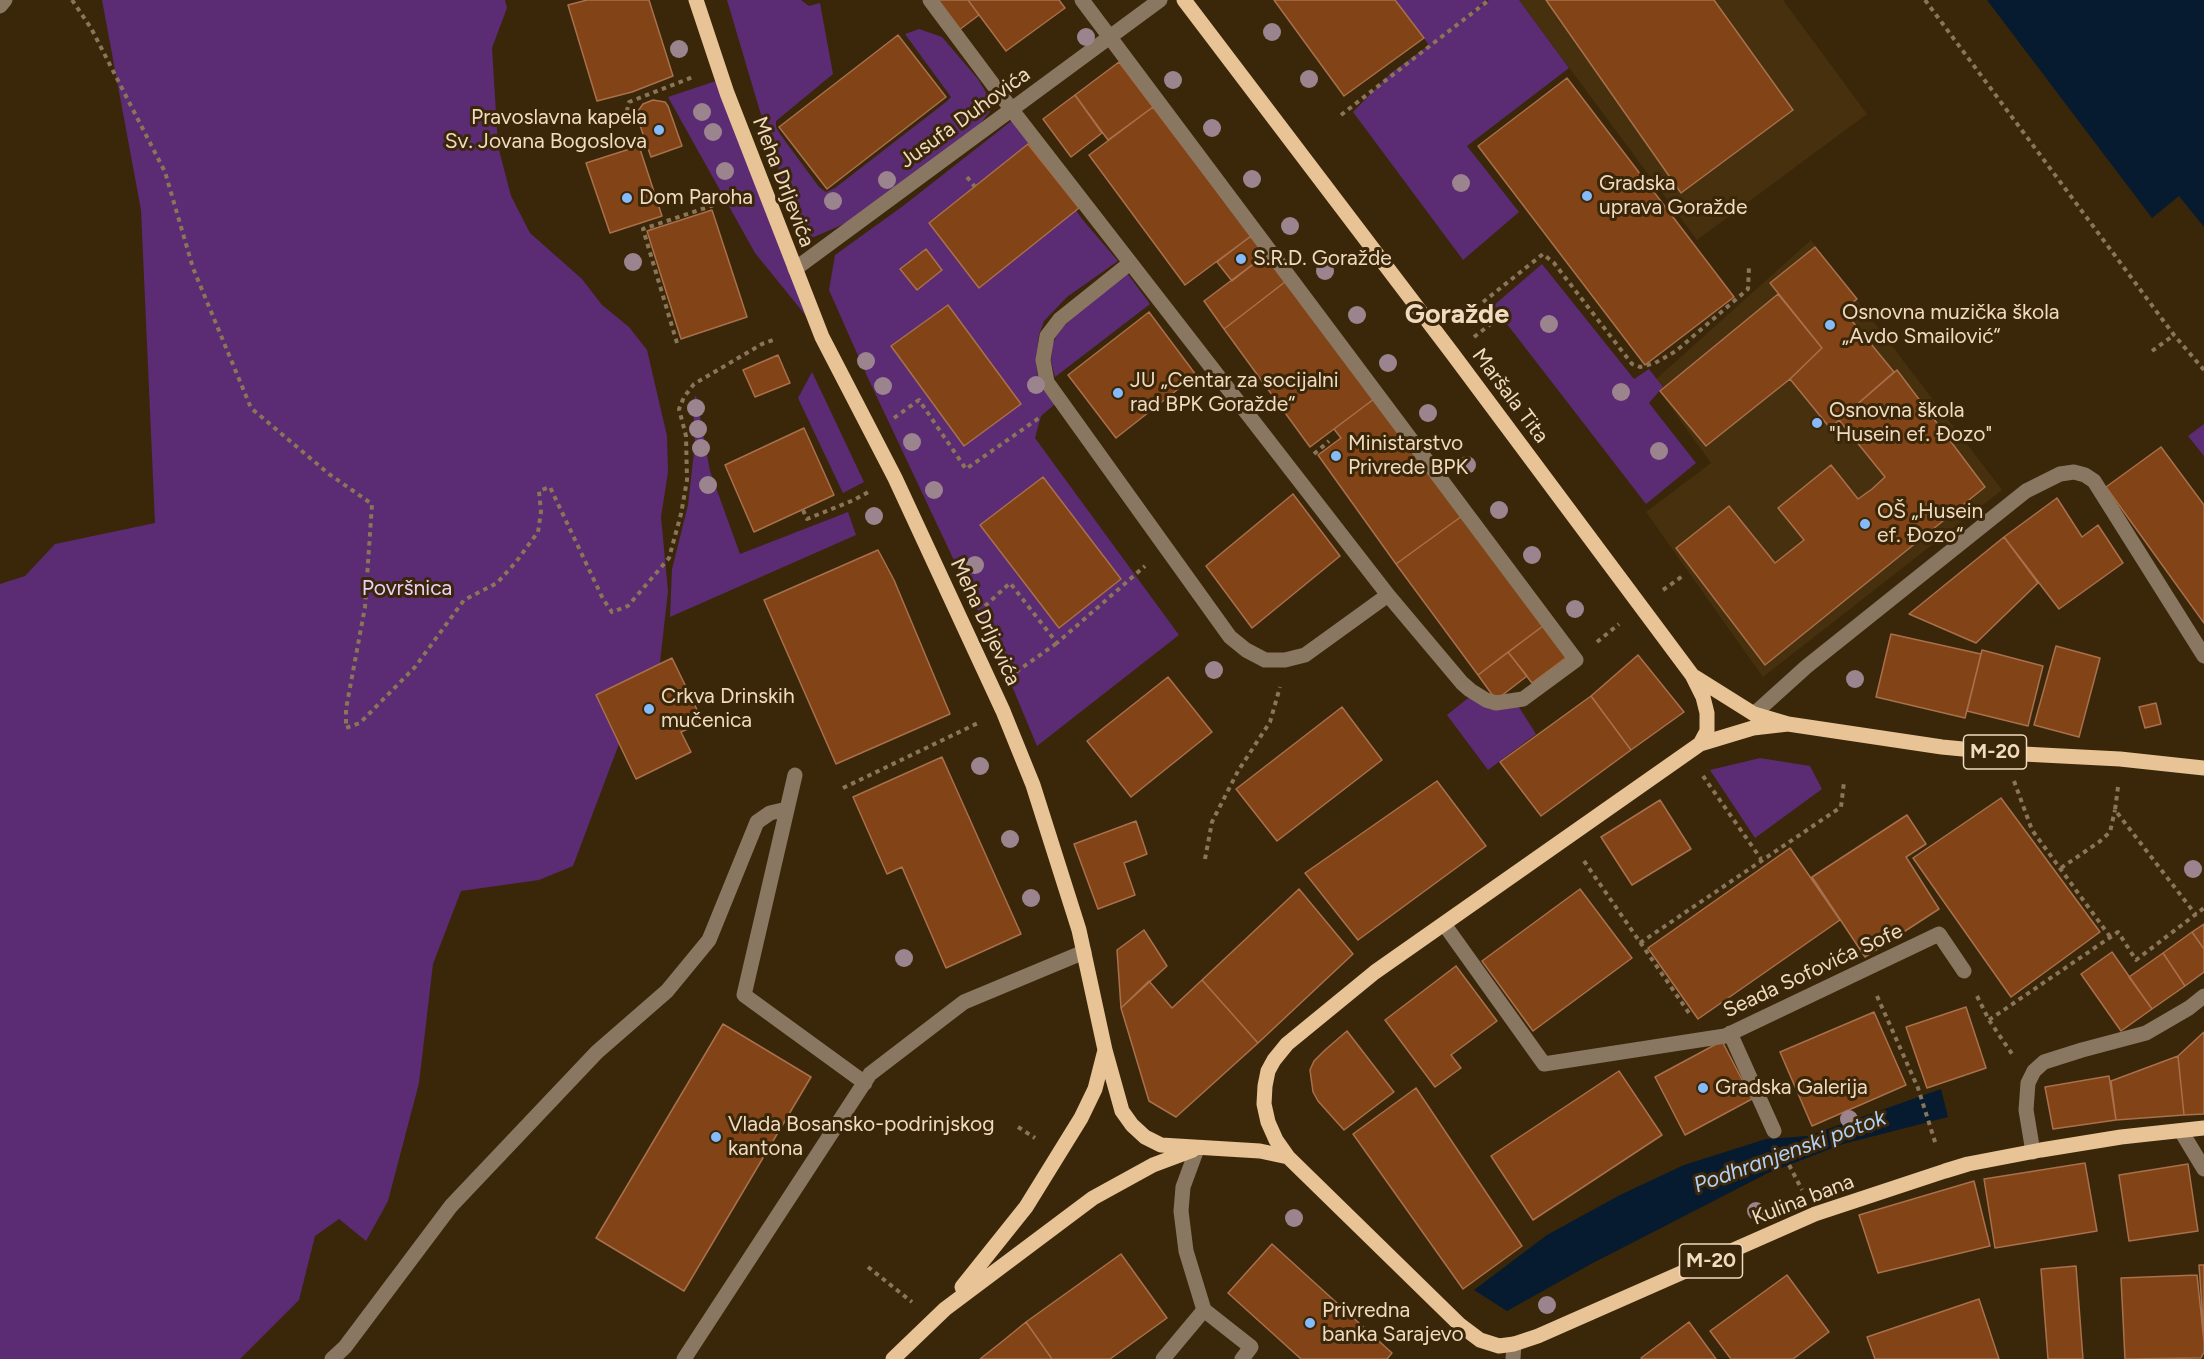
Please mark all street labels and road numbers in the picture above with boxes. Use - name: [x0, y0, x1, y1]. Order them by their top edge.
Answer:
- street label: Jusufa Duhovića: [895, 62, 1035, 174]
- street label: Meha Drljevića: [747, 113, 819, 251]
- street label: Maršala Tita: [1466, 344, 1554, 448]
- street label: Meha Drljevića: [944, 554, 1026, 690]
- road number: M-20: [1964, 735, 2026, 769]
- street label: Seada Sofovića Sofe: [1719, 918, 1907, 1024]
- street label: Kulina bana: [1749, 1169, 1857, 1231]
- road number: M-20: [1680, 1244, 1742, 1278]

